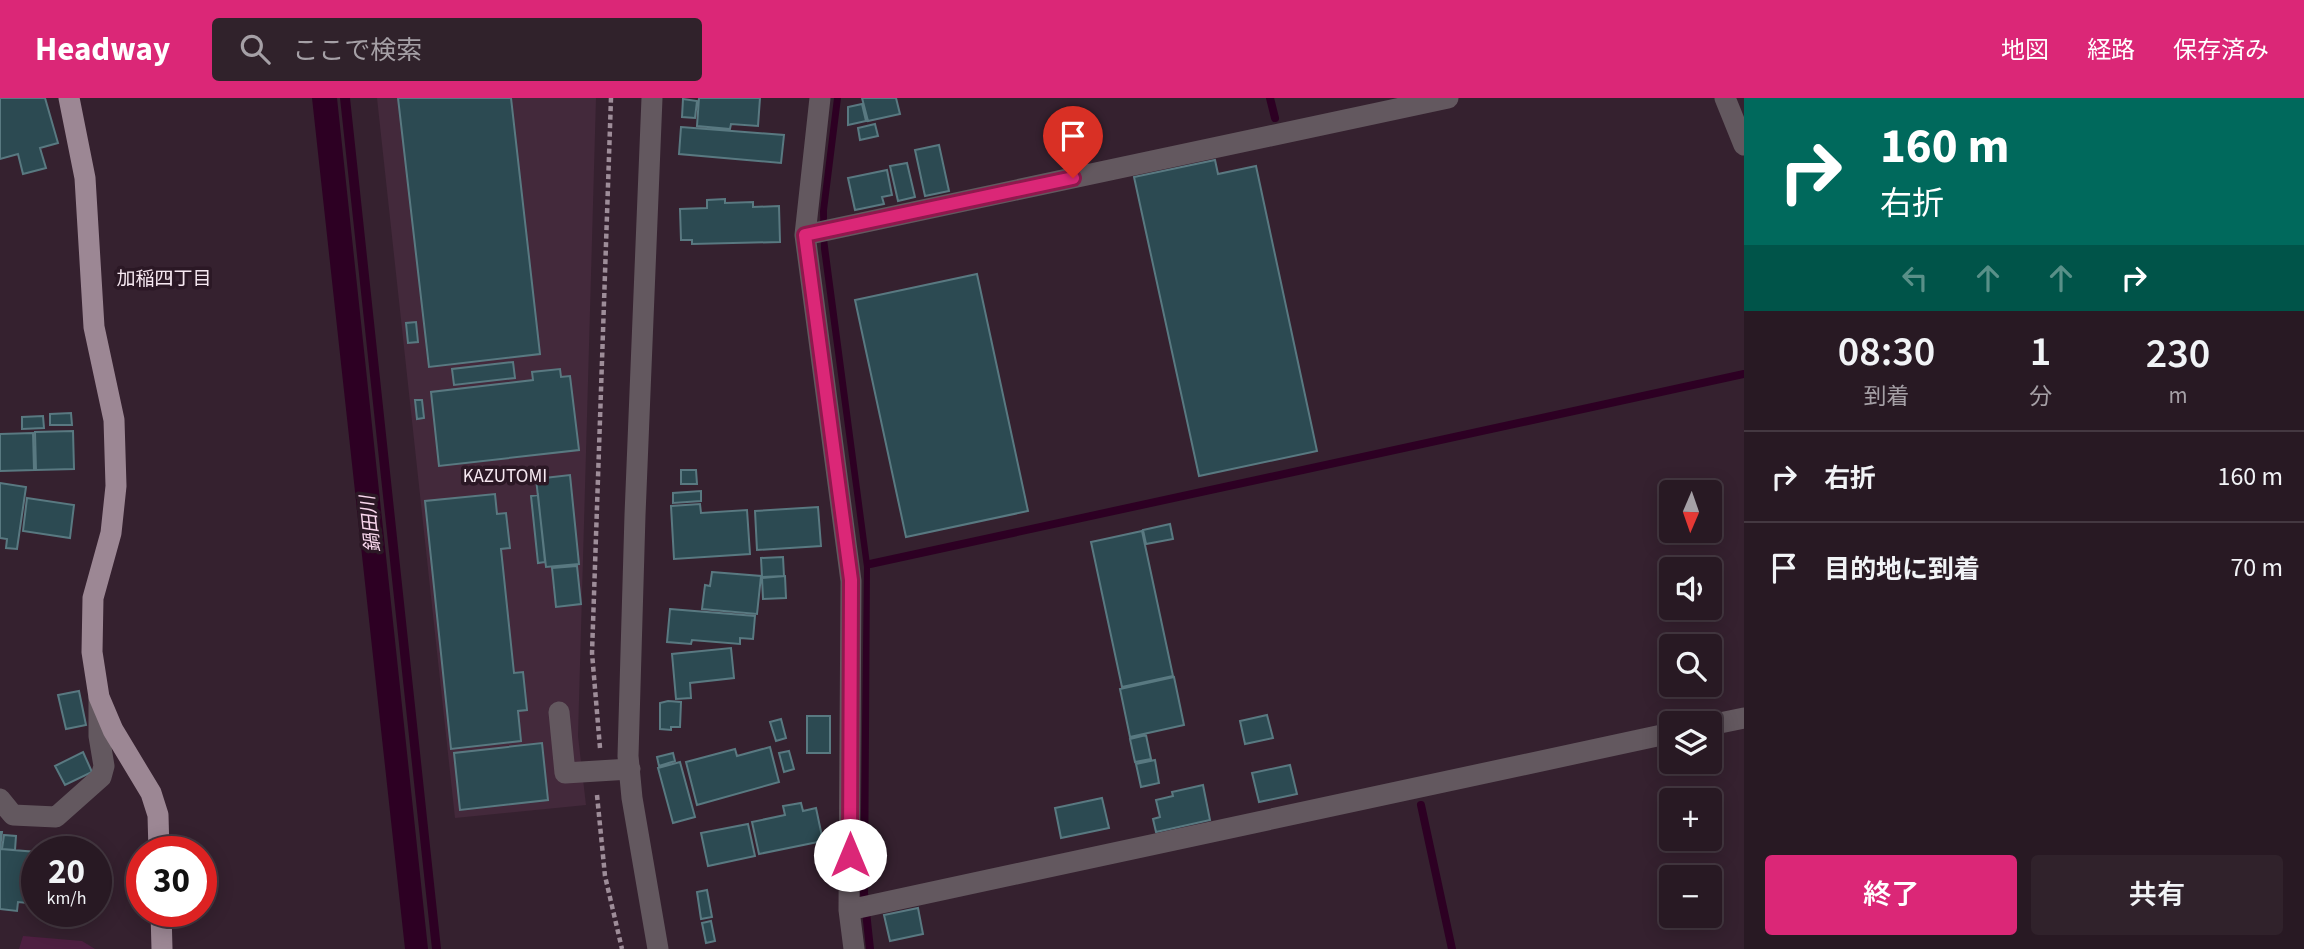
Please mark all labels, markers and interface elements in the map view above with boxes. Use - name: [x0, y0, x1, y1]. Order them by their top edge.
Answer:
- search box: [212, 18, 702, 81]
- text: Headway: [35, 26, 170, 73]
- icon: search: [236, 30, 274, 68]
- text: ここで検索: [292, 32, 422, 69]
- text: 地図: [2001, 33, 2049, 68]
- text: 経路: [2087, 33, 2135, 68]
- text: 保存済み: [2173, 33, 2269, 68]
- pin: [1043, 106, 1103, 178]
- text: 160 m: [1880, 112, 2009, 182]
- icon: arrive: [1054, 117, 1092, 155]
- icon: right: [1765, 126, 1856, 217]
- text: 右折: [1880, 181, 1944, 227]
- icon: left: [1896, 259, 1934, 297]
- icon: ahead: [1969, 259, 2007, 297]
- icon: ahead: [2042, 259, 2080, 297]
- icon: right: [2115, 259, 2153, 297]
- district label: 加稲四丁目: [116, 266, 212, 293]
- text: 08:30: [1838, 322, 1935, 382]
- text: 1: [2030, 322, 2051, 382]
- text: 230: [2146, 324, 2210, 384]
- text: m: [2168, 379, 2188, 412]
- text: 到着: [1864, 380, 1910, 413]
- text: 分: [2029, 380, 2052, 413]
- icon: right: [1765, 458, 1803, 496]
- text: 160 m: [2217, 458, 2283, 495]
- text: 右折: [1824, 460, 1876, 497]
- district label: KAZUTOMI: [463, 463, 547, 490]
- north arrow: [1659, 480, 1722, 542]
- map controls: [1659, 480, 1722, 928]
- water label: 鍋田川: [354, 492, 387, 554]
- icon: arrive: [1765, 549, 1803, 587]
- text: 70 m: [2230, 549, 2283, 586]
- text: 目的地に到着: [1824, 551, 1980, 588]
- button: sound: [1659, 557, 1722, 620]
- button: search: [1659, 634, 1722, 697]
- button: layers: [1659, 711, 1722, 774]
- button: +: [1659, 788, 1722, 851]
- position arrow: [813, 818, 887, 892]
- speed limit sign: 30: [126, 836, 217, 927]
- text: 20: [48, 847, 85, 897]
- button: 終了: [1765, 855, 2017, 935]
- button: 共有: [2031, 855, 2283, 935]
- button: −: [1659, 865, 1722, 928]
- text: km/h: [47, 886, 86, 911]

